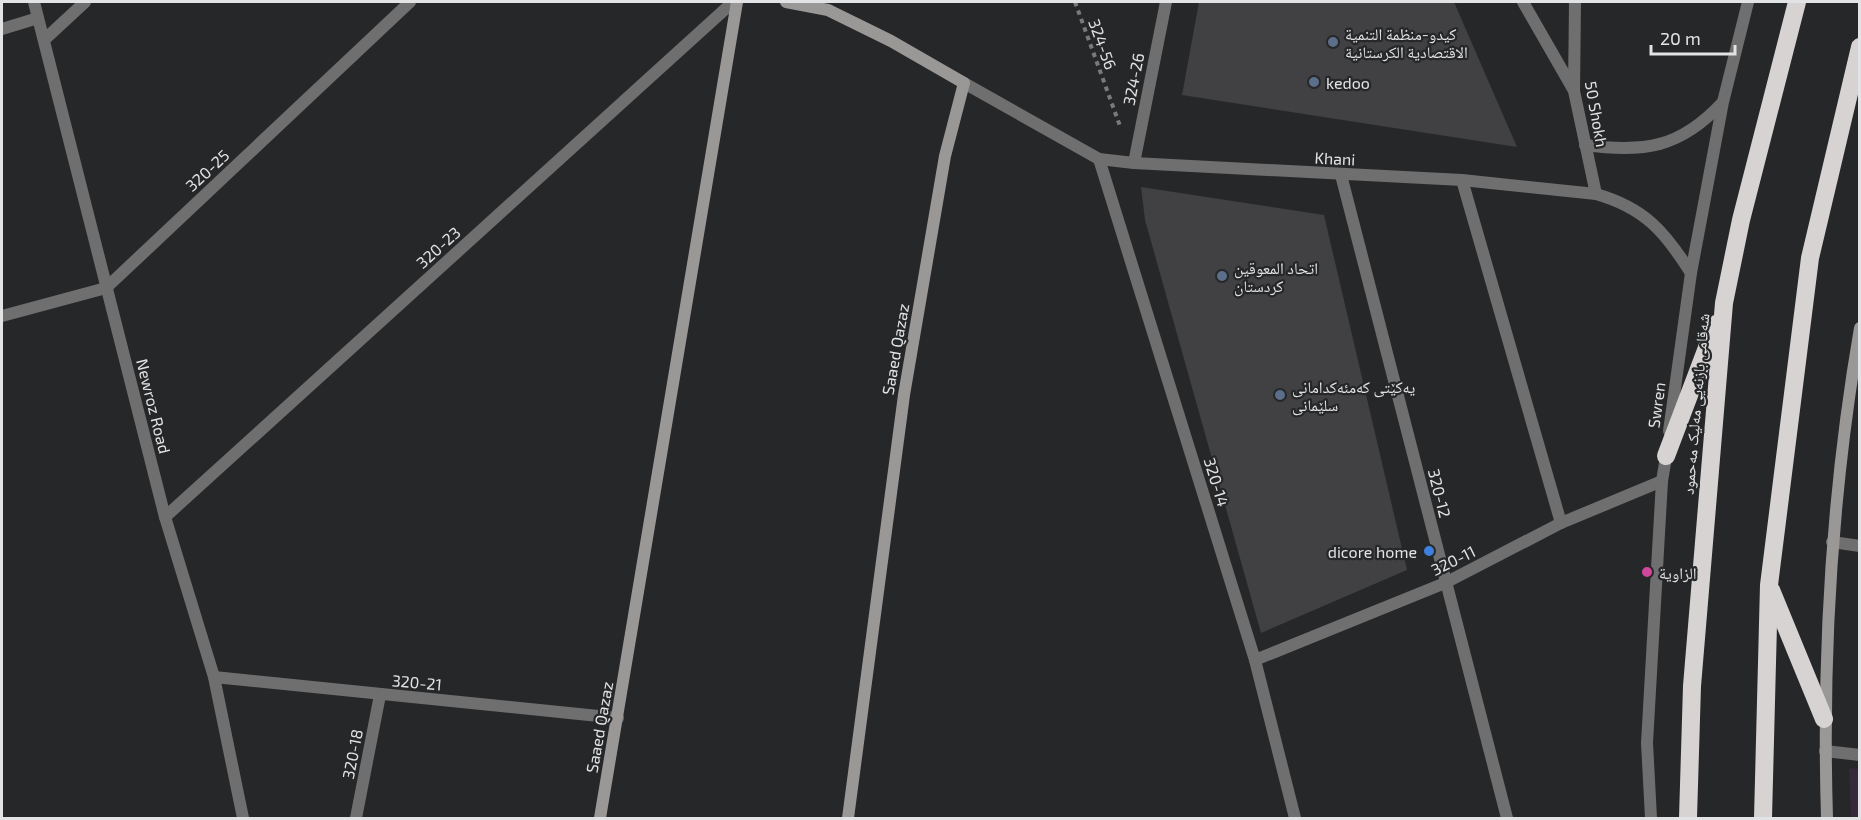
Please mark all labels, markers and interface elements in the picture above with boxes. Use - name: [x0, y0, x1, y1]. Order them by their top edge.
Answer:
- street label: 324-56: [1085, 16, 1121, 72]
- scale bar: [1651, 18, 1735, 56]
- place label: کیدو-منظمة التنمية الاقتصادية الكرستانية: [1345, 24, 1468, 62]
- text: 20 m: [1660, 27, 1701, 49]
- marker: کیدو-منظمة التنمية الاقتصادية الكرستانية: [1326, 35, 1340, 49]
- street label: 324-26: [1119, 51, 1147, 107]
- place label: kedoo: [1326, 73, 1370, 92]
- marker: kedoo: [1307, 75, 1321, 89]
- street label: 50 Shokh: [1582, 80, 1612, 148]
- street label: 320-25: [181, 145, 233, 195]
- street label: Khani: [1314, 147, 1356, 169]
- street label: 320-23: [412, 222, 464, 272]
- place label: اتحاد المعوقین کردستان: [1234, 258, 1318, 297]
- marker: اتحاد المعوقین کردستان: [1215, 269, 1229, 283]
- street label: Saaed Qazaz: [878, 302, 913, 396]
- street label: شەقامی بازنەیی مەلیک مەحمود: [1678, 313, 1714, 496]
- street label: Newroz Road: [133, 357, 175, 455]
- place label: یەکێتی کەمئەکدامانی سلێمانی: [1292, 377, 1415, 416]
- street label: Swren: [1643, 381, 1669, 429]
- marker: یەکێتی کەمئەکدامانی سلێمانی: [1273, 388, 1287, 402]
- street label: 320-14: [1201, 455, 1234, 509]
- street label: 320-12: [1425, 467, 1455, 519]
- street label: 320-11: [1428, 541, 1478, 579]
- place label: dicore home: [1328, 542, 1417, 561]
- marker: dicore home: [1422, 544, 1436, 558]
- place label: الزاوية: [1659, 563, 1697, 583]
- marker: الزاوية: [1640, 565, 1654, 579]
- street label: 320-21: [391, 670, 443, 694]
- street label: Saaed Qazaz: [582, 680, 617, 774]
- street label: 320-18: [338, 728, 366, 780]

